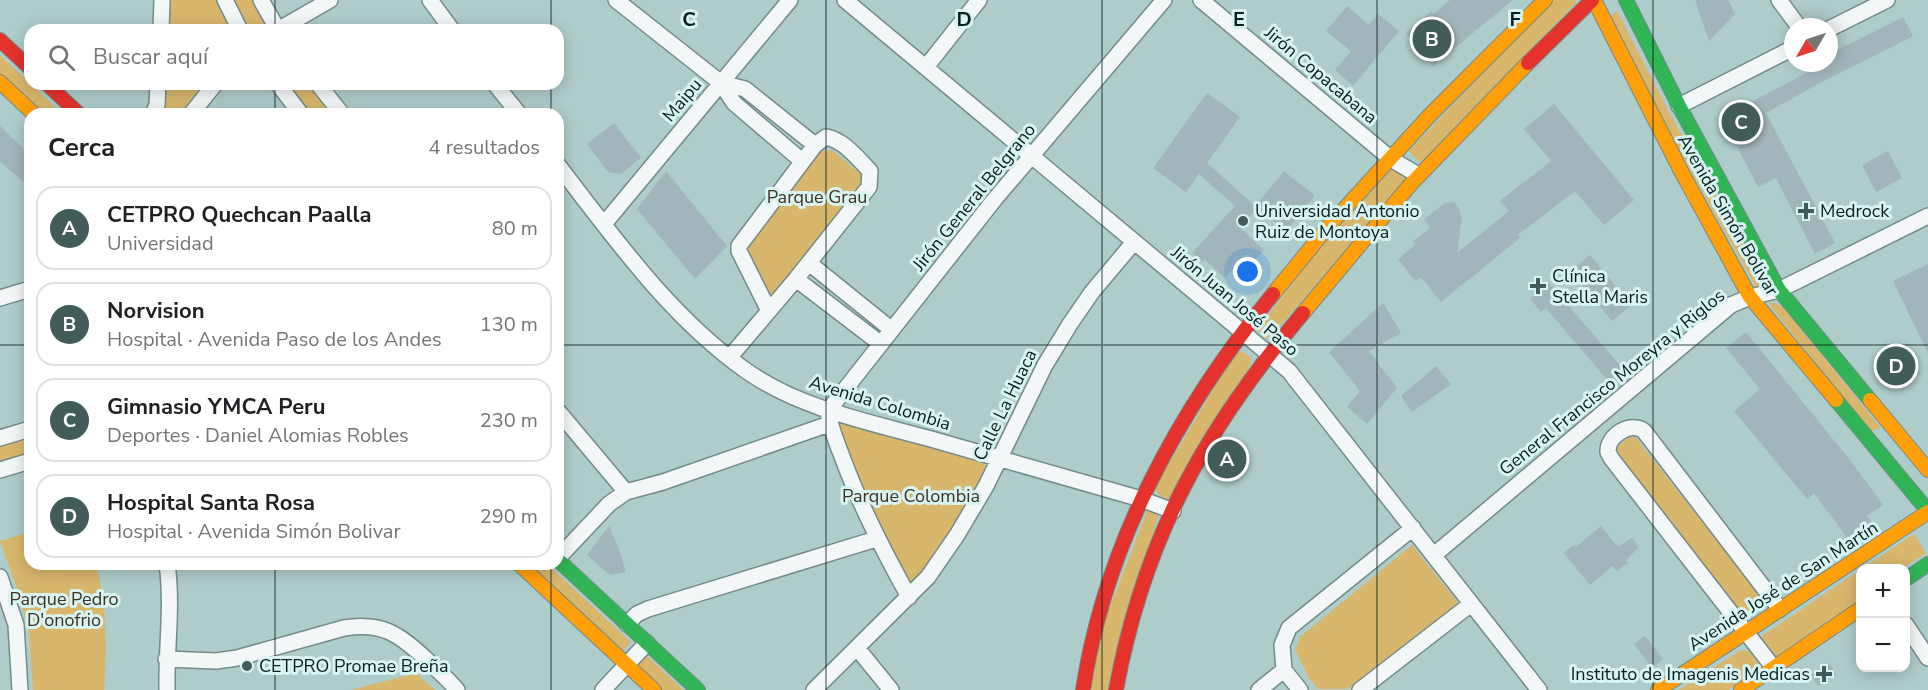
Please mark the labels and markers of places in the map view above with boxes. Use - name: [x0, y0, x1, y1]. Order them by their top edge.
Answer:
- pin: B: [1412, 16, 1452, 62]
- pin: C: [1722, 100, 1760, 144]
- place label: Universidad Antonio Ruiz de Montoya: [1255, 199, 1420, 244]
- place label: Medrock: [1820, 199, 1890, 223]
- marker: Medrock: [1797, 202, 1815, 220]
- marker: Universidad Antonio Ruiz de Montoya: [1236, 214, 1250, 228]
- place label: Clínica Stella Maris: [1552, 264, 1648, 309]
- marker: Clínica Stella Maris: [1529, 277, 1547, 295]
- pin: D: [1876, 344, 1916, 388]
- pin: A: [1208, 436, 1246, 482]
- place label: CETPRO Promae Breña: [259, 654, 449, 678]
- marker: CETPRO Promae Breña: [240, 659, 254, 673]
- place label: Instituto de Imagenis Medicas: [1571, 662, 1810, 686]
- marker: Instituto de Imagenis Medicas: [1815, 665, 1833, 683]

